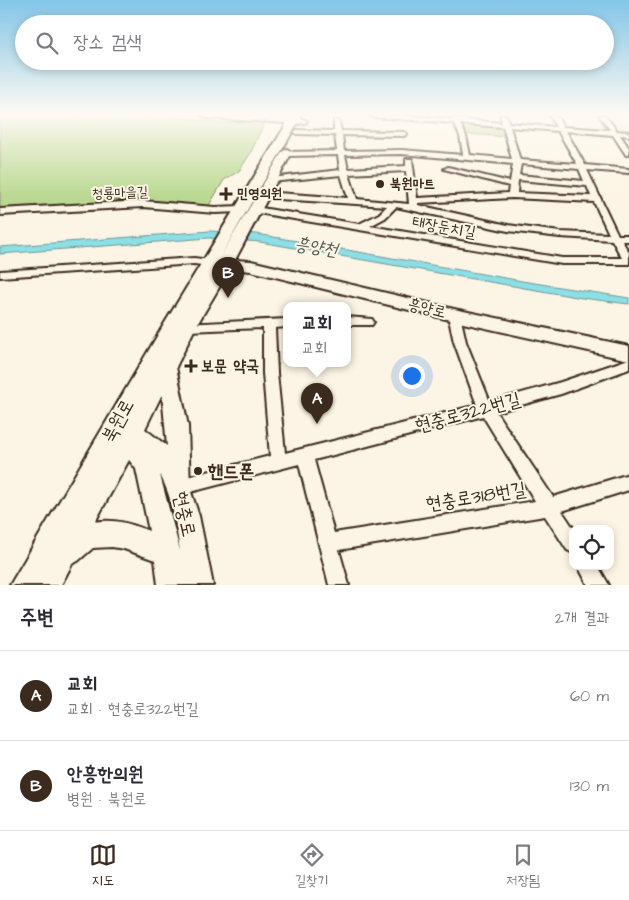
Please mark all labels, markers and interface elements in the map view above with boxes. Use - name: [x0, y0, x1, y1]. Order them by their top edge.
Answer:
- search box: [15, 15, 614, 70]
- icon: search: [33, 29, 61, 57]
- text: 장소 검색: [73, 29, 142, 56]
- place label: 북원마트: [390, 174, 435, 194]
- marker: 북원마트: [374, 178, 386, 190]
- street label: 청룡마을길: [92, 182, 149, 204]
- place label: 민영의원: [237, 184, 282, 204]
- marker: 민영의원: [219, 187, 233, 201]
- street label: 태장둔치길: [410, 211, 478, 243]
- water label: 흥양천: [293, 231, 341, 263]
- pin: B: [212, 257, 244, 298]
- street label: 흥양로: [406, 293, 448, 323]
- popup: [283, 302, 351, 367]
- text: 교회: [302, 310, 332, 337]
- text: 교회: [302, 337, 327, 359]
- place label: 보문 약국: [201, 355, 259, 377]
- marker: 보문 약국: [185, 360, 197, 372]
- your location: [399, 363, 425, 389]
- pin: A: [301, 383, 333, 424]
- street label: 현충로322번길: [412, 386, 524, 440]
- street label: 북원로: [95, 394, 141, 448]
- place label: 핸드폰: [207, 458, 254, 485]
- marker: 핸드폰: [192, 465, 204, 477]
- street label: 현충로318번길: [424, 476, 528, 518]
- street label: 현충로: [166, 489, 202, 539]
- map controls: [569, 525, 614, 570]
- button: locate: [569, 525, 614, 570]
- text: 주변: [20, 603, 54, 632]
- text: 2개 결과: [555, 607, 609, 629]
- text: 교회: [67, 671, 98, 698]
- text: A: [31, 685, 41, 707]
- text: 60 m: [570, 685, 609, 707]
- text: 교회 · 현충로322번길: [67, 698, 199, 720]
- text: 안흥한의원: [67, 761, 143, 788]
- text: B: [30, 775, 42, 797]
- text: 130 m: [570, 775, 609, 797]
- text: 병원 · 북원로: [67, 788, 146, 810]
- tab: 지도: [89, 841, 117, 891]
- tab: 길찾기: [295, 841, 328, 891]
- tab: 저장됨: [506, 841, 540, 891]

